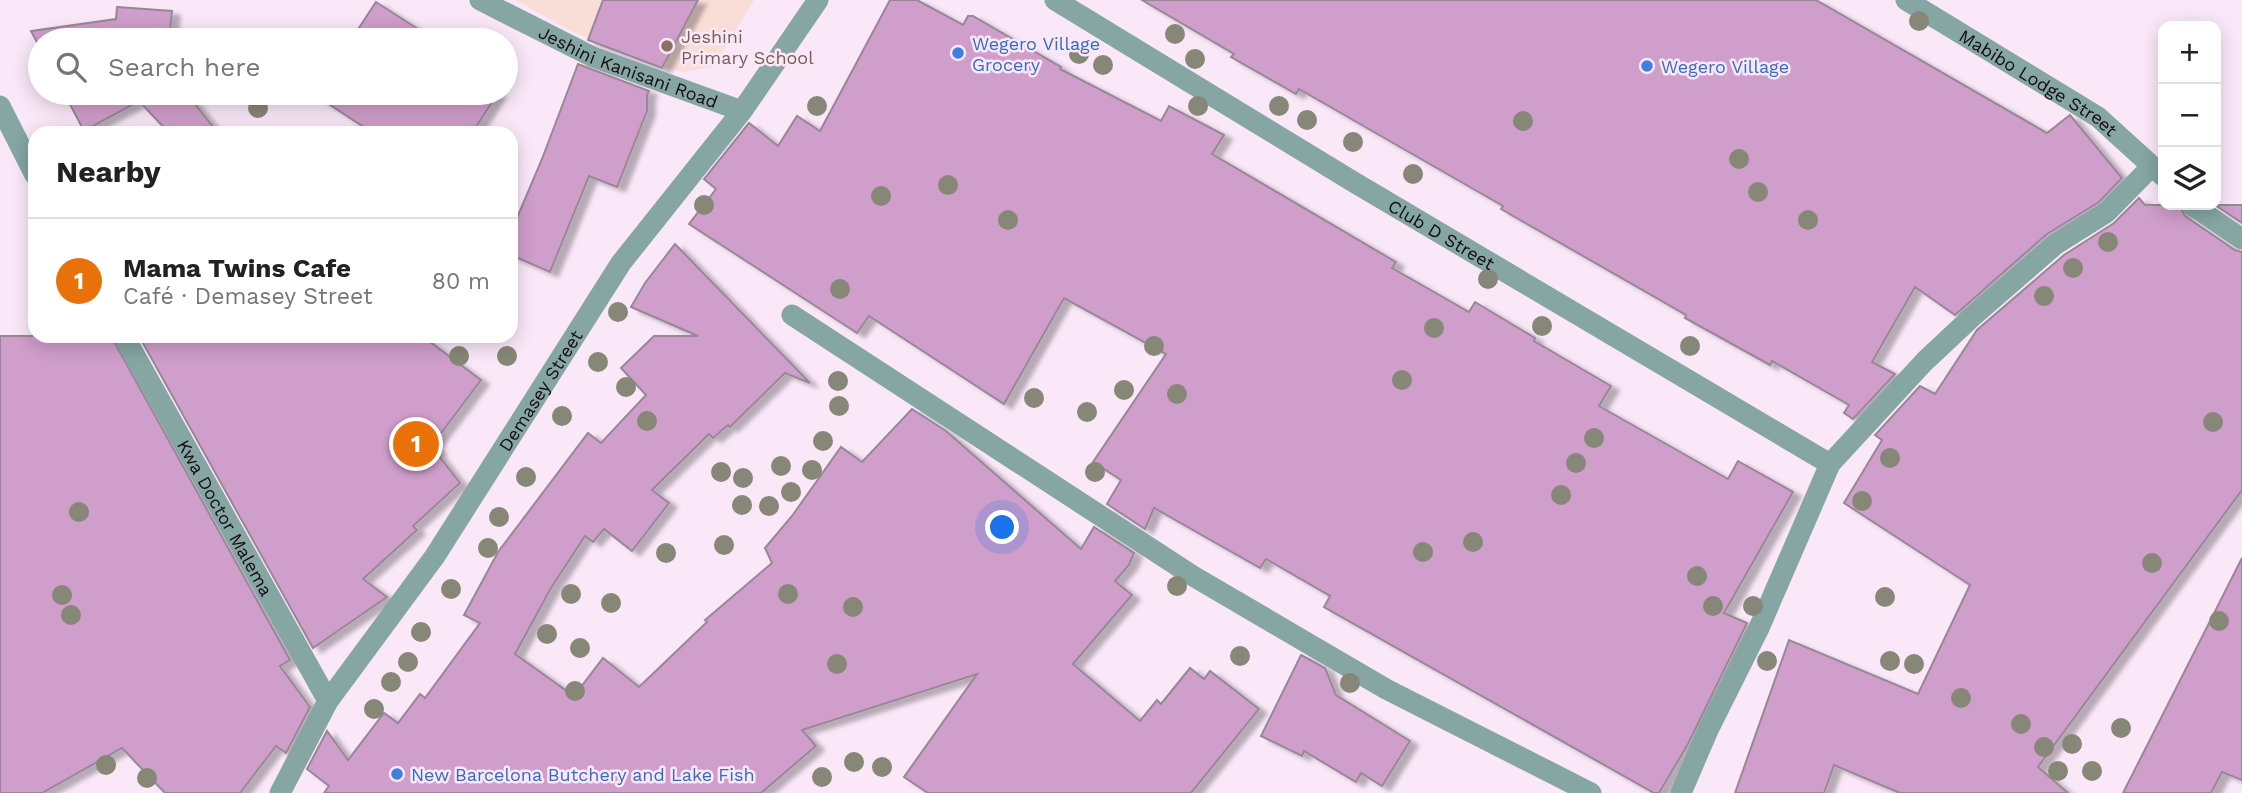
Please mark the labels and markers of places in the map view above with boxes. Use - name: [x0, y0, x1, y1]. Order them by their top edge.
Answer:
- place label: Jeshini Primary School: [681, 26, 814, 68]
- place label: Wegero Village Grocery: [972, 33, 1100, 75]
- marker: Jeshini Primary School: [659, 38, 675, 54]
- marker: Wegero Village Grocery: [950, 45, 966, 61]
- place label: Wegero Village: [1661, 56, 1789, 77]
- marker: Wegero Village: [1639, 58, 1655, 74]
- pin: 1: [393, 418, 439, 470]
- place label: New Barcelona Butchery and Lake Fish: [411, 764, 755, 785]
- marker: New Barcelona Butchery and Lake Fish: [389, 766, 405, 782]

